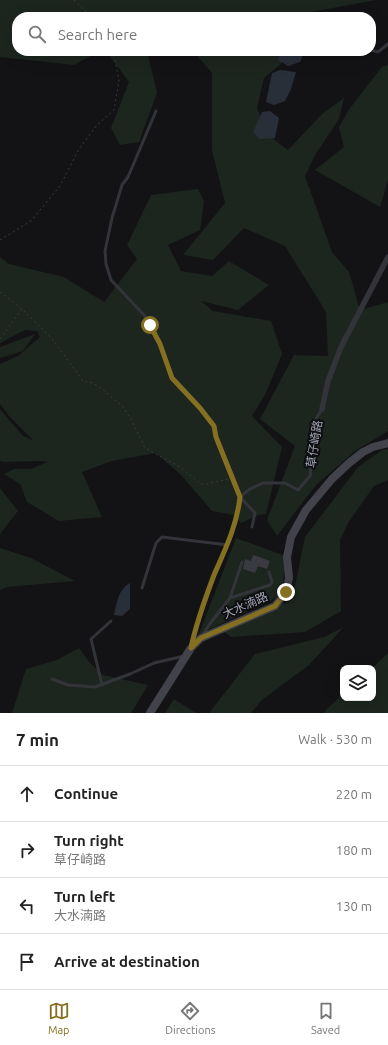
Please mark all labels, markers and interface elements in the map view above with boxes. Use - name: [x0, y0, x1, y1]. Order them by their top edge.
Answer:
- search box: [12, 12, 376, 56]
- icon: search: [26, 23, 48, 45]
- text: Search here: [58, 26, 137, 43]
- route start: [141, 316, 159, 334]
- street label: 草仔崎路: [304, 419, 324, 469]
- route end: [277, 583, 295, 601]
- street label: 大水湳路: [220, 589, 270, 621]
- map controls: [340, 665, 376, 701]
- button: layers: [340, 665, 376, 701]
- text: 7 min: [16, 730, 59, 749]
- text: Walk · 530 m: [298, 732, 372, 746]
- icon: ahead: [16, 783, 38, 805]
- text: Continue: [54, 785, 118, 802]
- text: 220 m: [336, 787, 372, 801]
- text: Turn right: [54, 832, 124, 849]
- icon: right: [16, 839, 38, 861]
- text: 180 m: [336, 843, 372, 857]
- text: 草仔崎路: [54, 852, 106, 866]
- text: Turn left: [54, 888, 115, 905]
- icon: left: [16, 895, 38, 917]
- text: 130 m: [336, 899, 372, 913]
- text: 大水湳路: [54, 908, 106, 922]
- icon: arrive: [16, 951, 38, 973]
- text: Arrive at destination: [54, 953, 200, 970]
- tab: Map: [48, 1000, 70, 1036]
- tab: Directions: [165, 1000, 215, 1036]
- tab: Saved: [311, 1000, 340, 1036]

